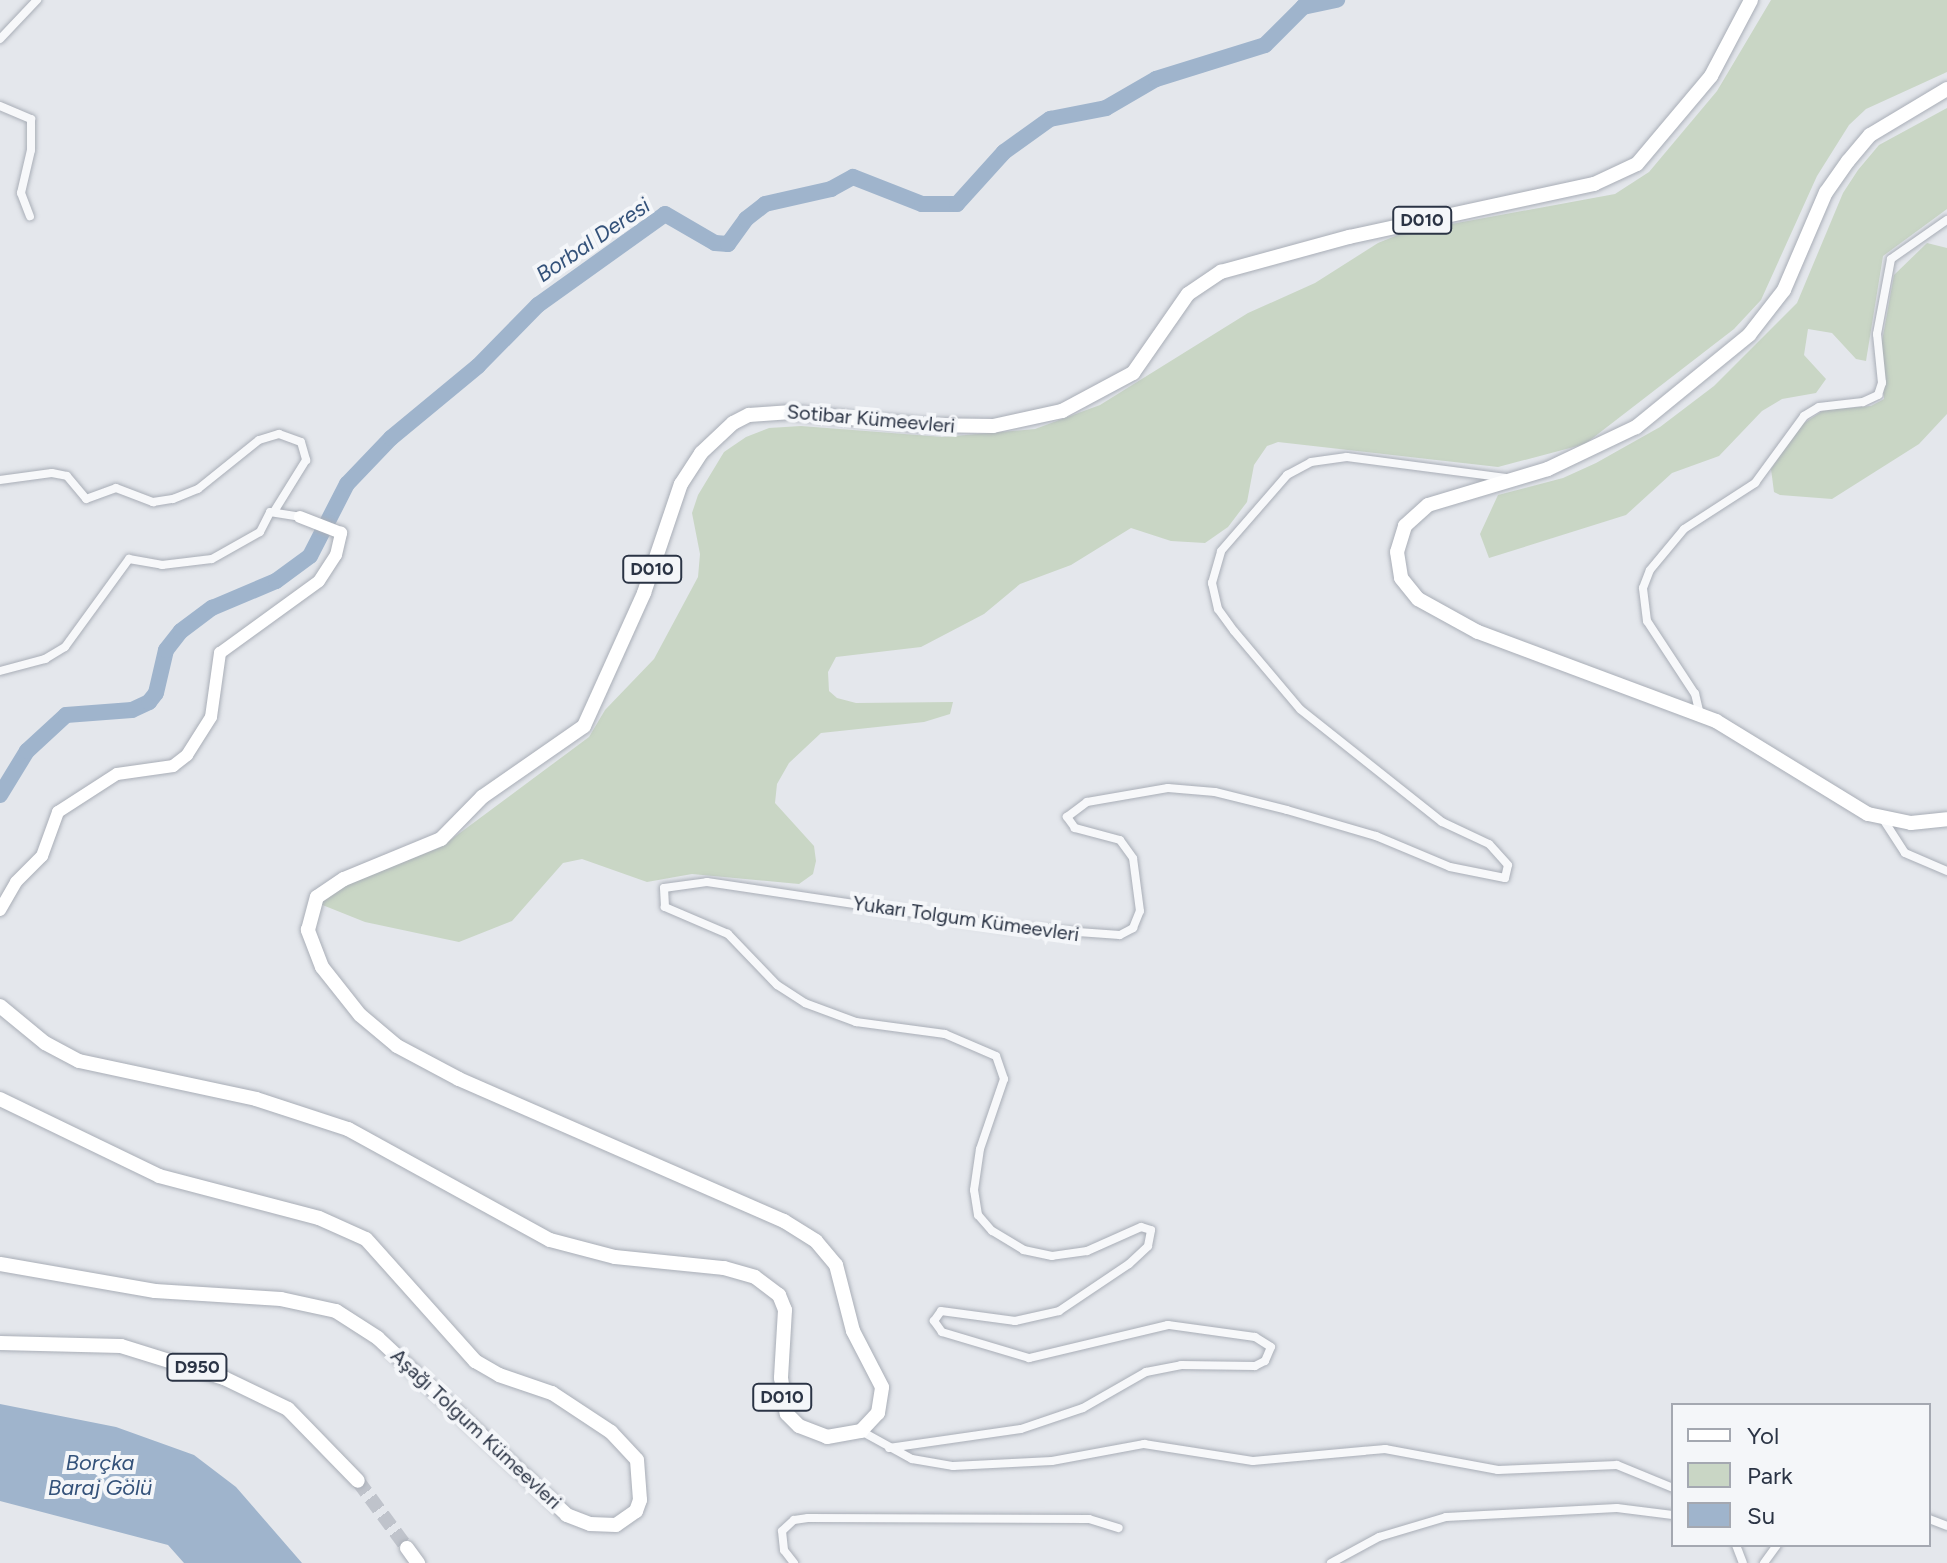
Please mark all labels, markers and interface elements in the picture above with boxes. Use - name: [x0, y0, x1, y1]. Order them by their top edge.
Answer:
- water label: Borbal Deresi: [531, 192, 655, 288]
- road number: D010: [1392, 206, 1452, 234]
- street label: Sotibar Kümeevleri: [786, 400, 956, 438]
- road number: D010: [622, 555, 682, 583]
- street label: Yukarı Tolgum Kümeevleri: [851, 891, 1081, 947]
- street label: Aşağı Tolgum Kümeevleri: [386, 1344, 566, 1514]
- road number: D950: [165, 1353, 229, 1381]
- road number: D010: [752, 1383, 812, 1411]
- legend: [1671, 1403, 1931, 1547]
- text: Yol: [1747, 1421, 1779, 1450]
- water label: Borçka Baraj Gölü: [48, 1449, 152, 1500]
- text: Park: [1747, 1461, 1793, 1490]
- text: Su: [1747, 1501, 1775, 1530]

